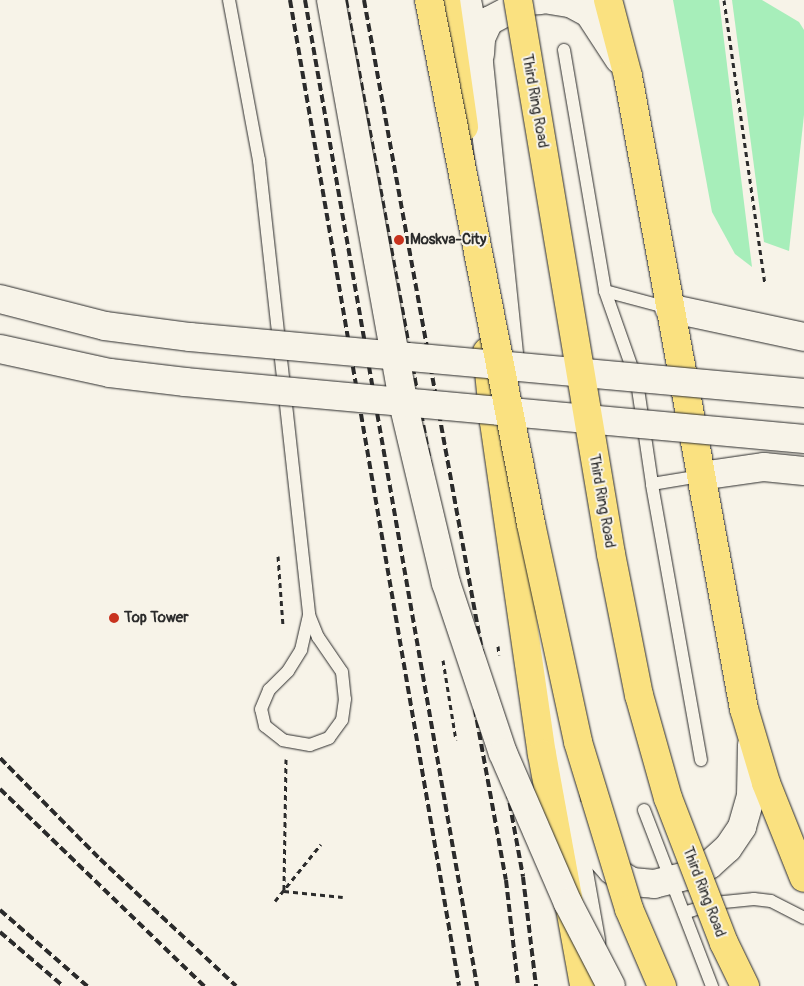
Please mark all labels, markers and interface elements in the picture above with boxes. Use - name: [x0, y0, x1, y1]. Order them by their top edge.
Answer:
- street label: Third Ring Road: [518, 52, 552, 150]
- place label: Moskva-City: [410, 231, 486, 249]
- marker: Moskva-City: [392, 233, 406, 247]
- street label: Third Ring Road: [585, 452, 619, 550]
- place label: Top Tower: [124, 609, 189, 627]
- marker: Top Tower: [108, 612, 120, 624]
- street label: Third Ring Road: [679, 844, 729, 940]

